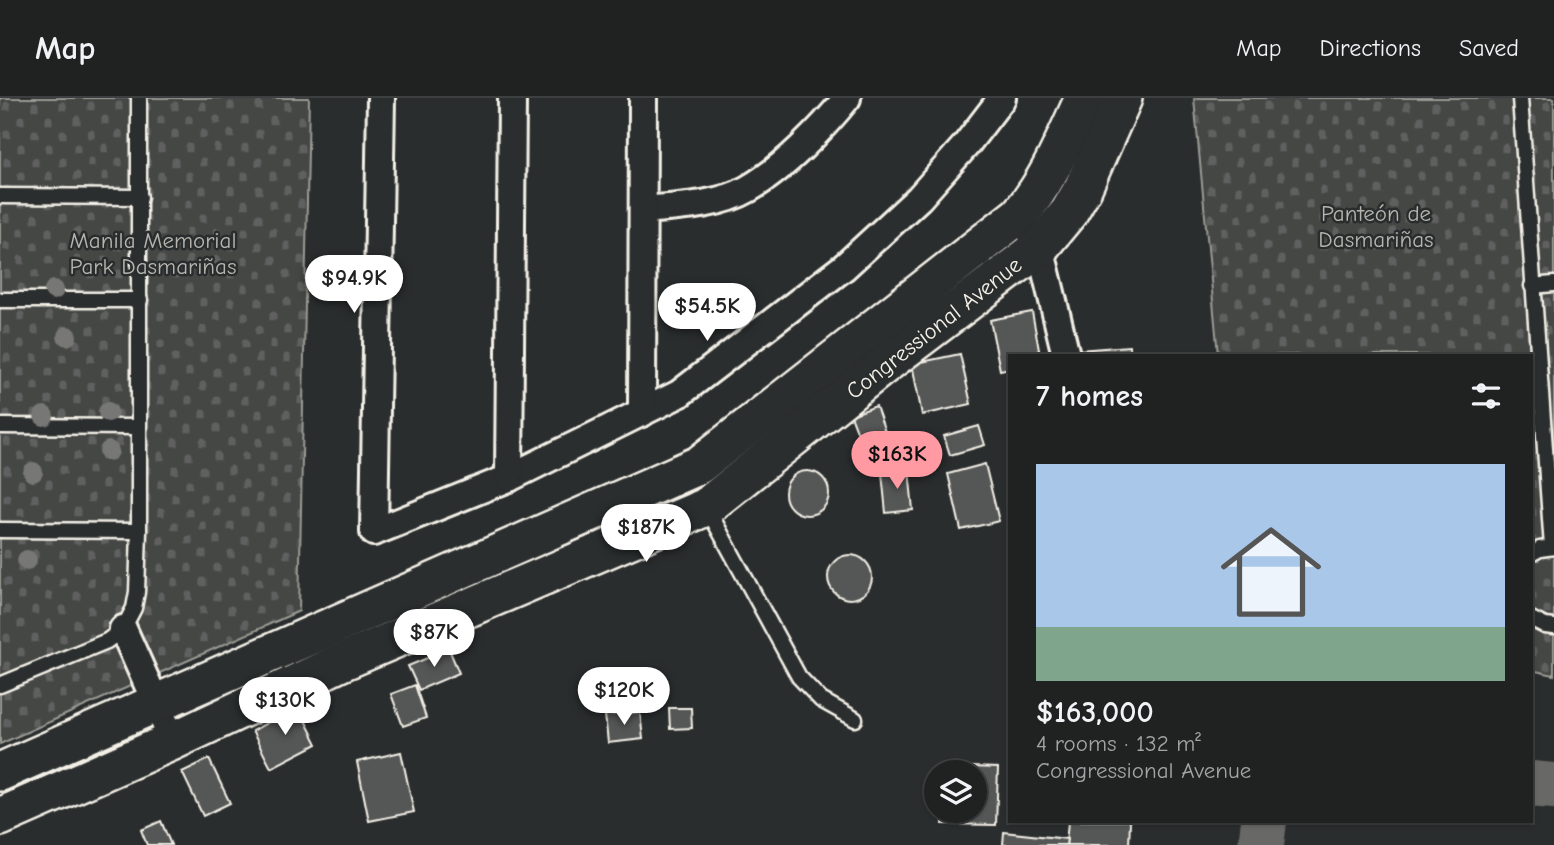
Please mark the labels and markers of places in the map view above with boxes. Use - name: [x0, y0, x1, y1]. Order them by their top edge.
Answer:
- pin: $94.9K: [297, 256, 411, 315]
- pin: $54.5K: [650, 284, 764, 343]
- pin: $163K: [848, 432, 946, 491]
- pin: $187K: [597, 504, 695, 564]
- pin: $87K: [393, 610, 475, 669]
- pin: $120K: [575, 668, 673, 727]
- pin: $130K: [236, 678, 334, 737]

